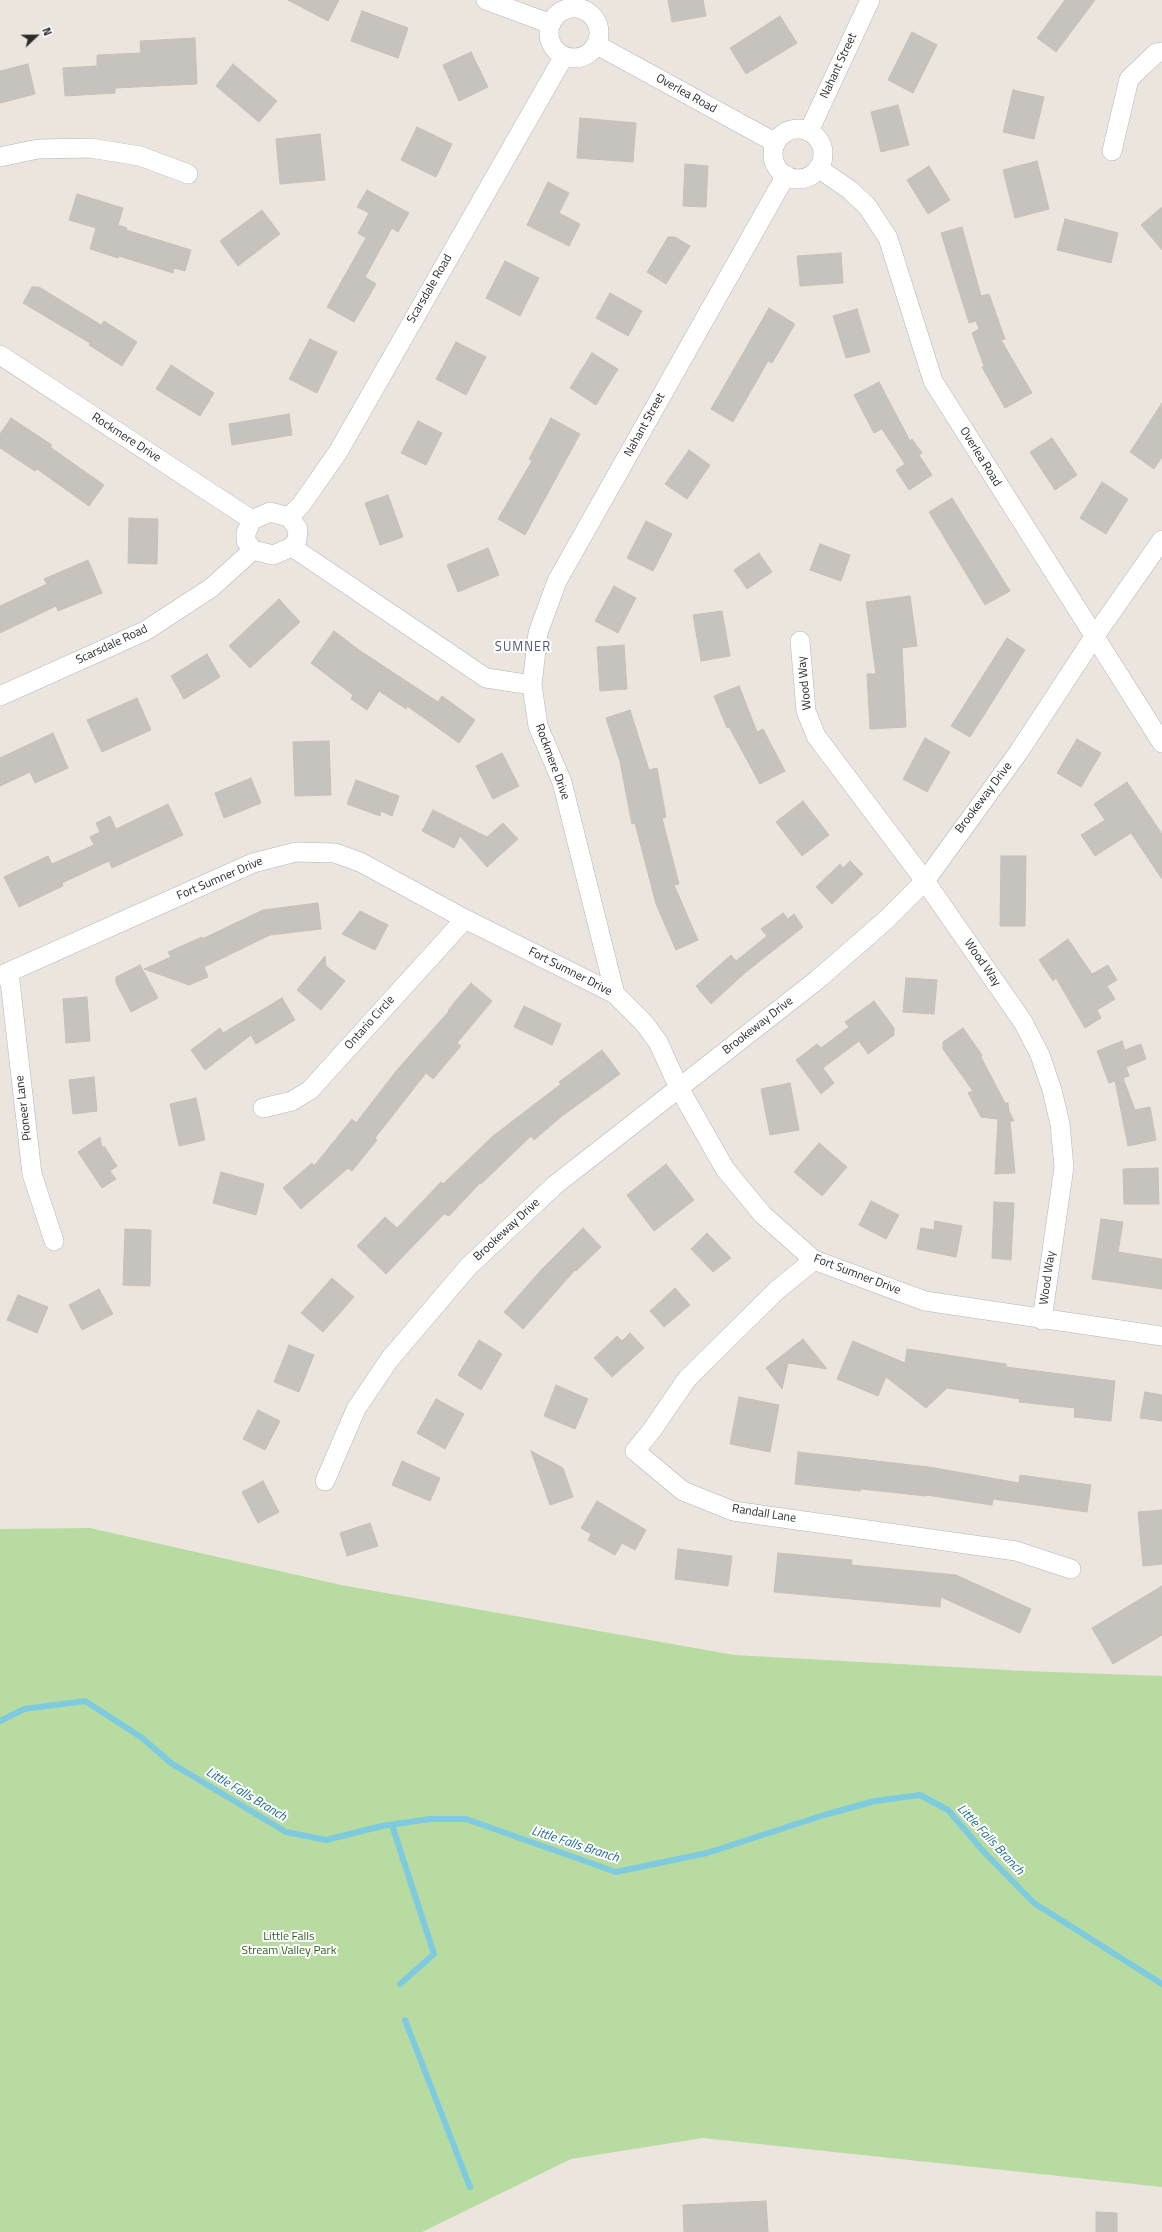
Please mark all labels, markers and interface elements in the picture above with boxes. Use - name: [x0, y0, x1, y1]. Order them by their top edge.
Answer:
- north arrow: [16, 16, 56, 56]
- text: N: [38, 25, 56, 38]
- street label: Nahant Street: [818, 31, 860, 101]
- street label: Overlea Road: [653, 71, 719, 117]
- street label: Scarsdale Road: [404, 252, 456, 326]
- street label: Nahant Street: [622, 391, 668, 459]
- street label: Rockmere Drive: [89, 410, 163, 466]
- street label: Overlea Road: [956, 425, 1004, 489]
- street label: Scarsdale Road: [74, 622, 150, 668]
- district label: SUMNER: [495, 640, 551, 656]
- street label: Wood Way: [795, 655, 815, 711]
- street label: Rockmere Drive: [532, 722, 572, 802]
- street label: Brookeway Drive: [953, 760, 1015, 836]
- street label: Fort Sumner Drive: [175, 854, 265, 904]
- street label: Wood Way: [961, 937, 1003, 989]
- street label: Fort Sumner Drive: [526, 945, 614, 999]
- street label: Ontario Circle: [342, 993, 398, 1053]
- street label: Brookeway Drive: [720, 994, 796, 1058]
- street label: Pioneer Lane: [13, 1075, 35, 1141]
- street label: Brookeway Drive: [471, 1196, 543, 1264]
- street label: Wood Way: [1037, 1250, 1059, 1306]
- street label: Fort Sumner Drive: [812, 1252, 902, 1298]
- street label: Randall Lane: [731, 1502, 797, 1526]
- water label: Little Falls Branch: [203, 1765, 289, 1825]
- water label: Little Falls Branch: [953, 1801, 1027, 1879]
- water label: Little Falls Branch: [529, 1824, 621, 1866]
- park label: Little Falls Stream Valley Park: [242, 1930, 336, 1958]

